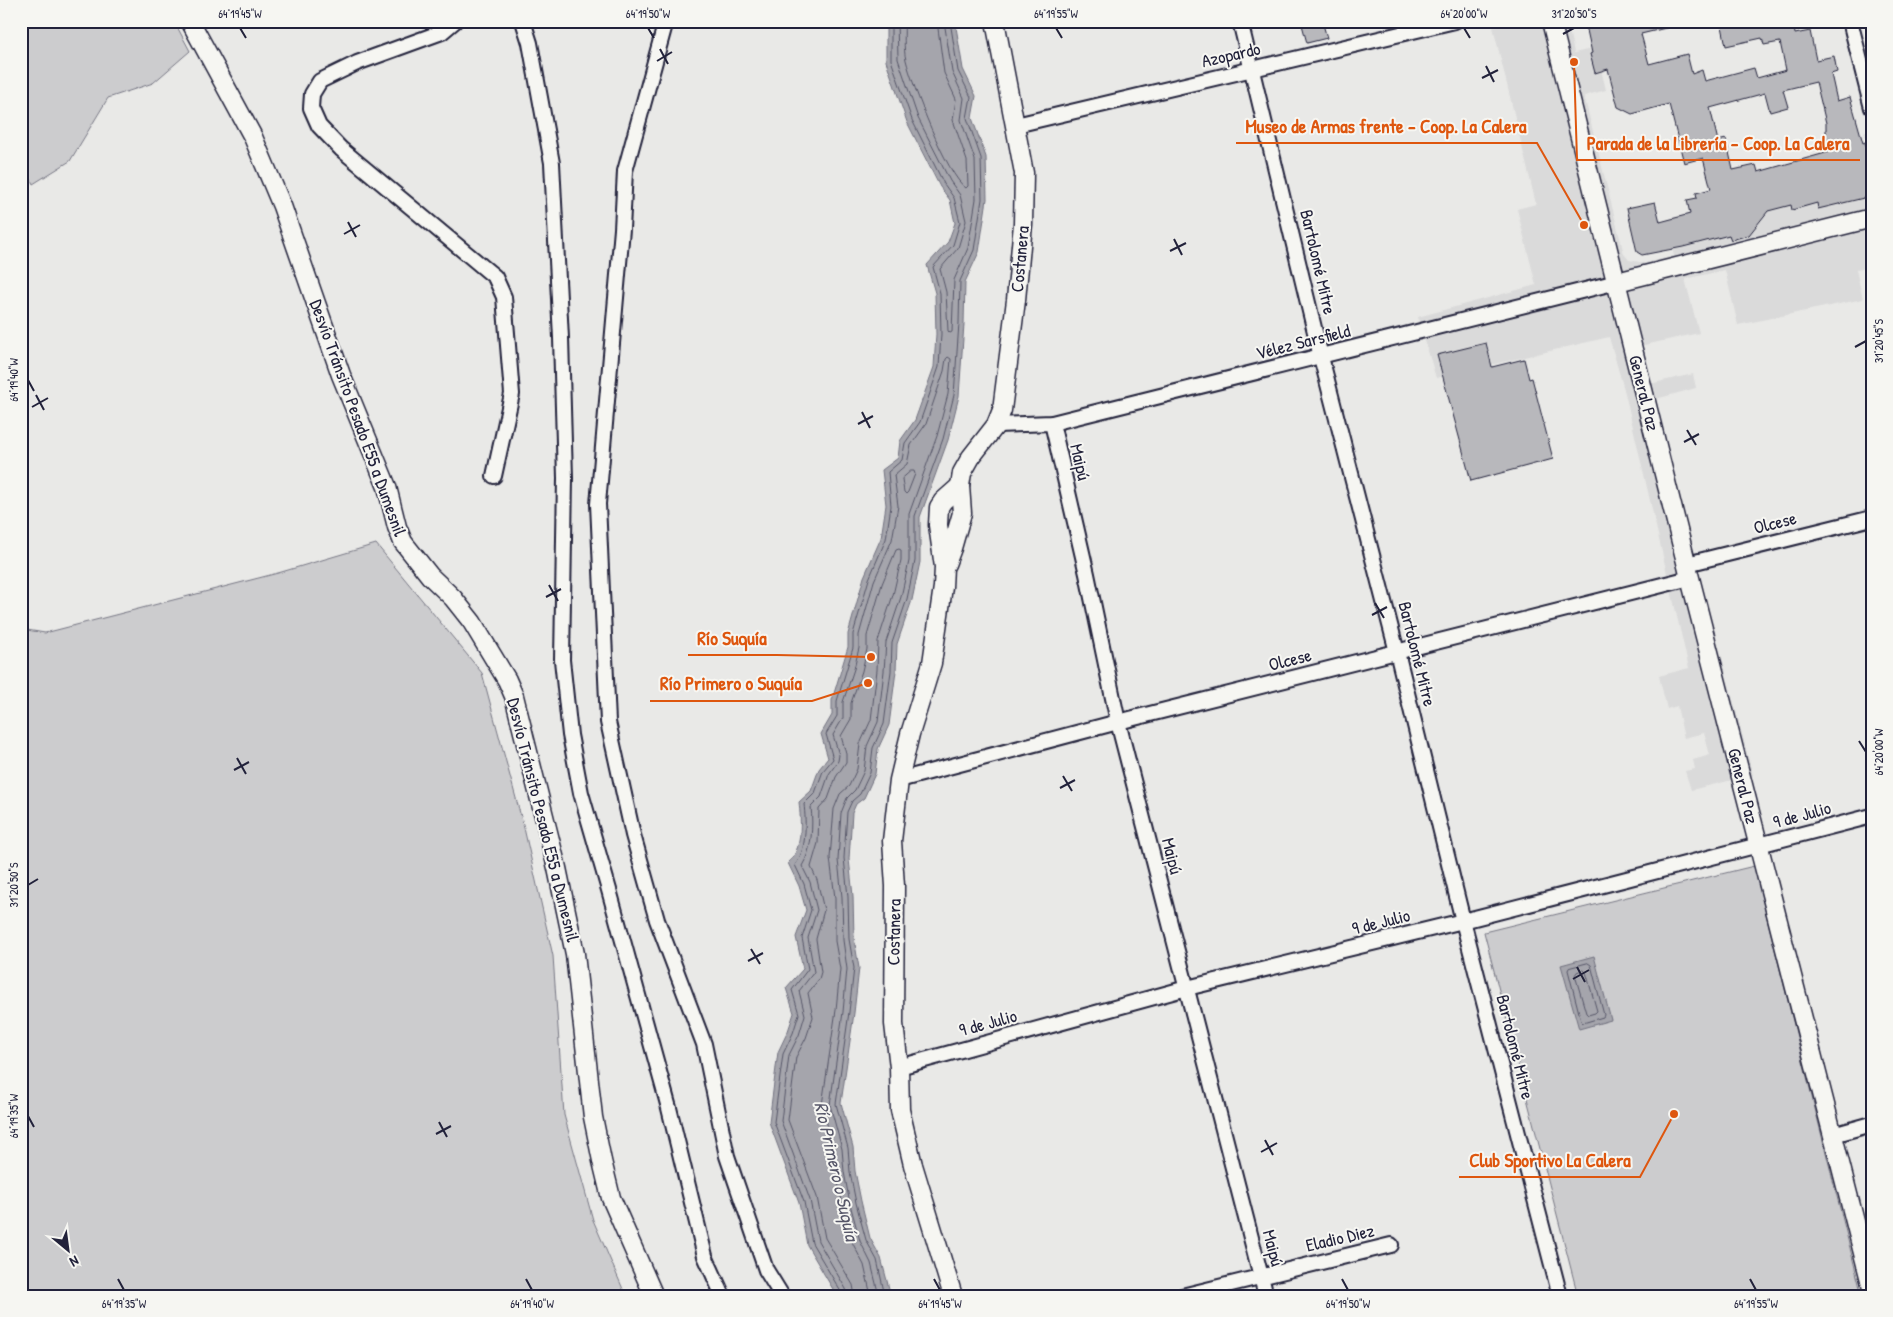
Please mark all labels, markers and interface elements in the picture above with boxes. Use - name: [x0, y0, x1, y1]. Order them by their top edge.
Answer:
- text: 64°19'45"W: [218, 5, 262, 22]
- text: 64°19'50"W: [626, 5, 671, 22]
- text: 64°19'55"W: [1034, 5, 1079, 22]
- text: 64°20'00"W: [1441, 5, 1488, 22]
- text: 31°20'50"S: [1551, 5, 1597, 22]
- street label: Azopardo: [1199, 36, 1263, 73]
- callout: Museo de Armas frente - Coop. La Calera: [1236, 109, 1537, 143]
- text: Museo de Armas frente - Coop. La Calera: [1245, 113, 1527, 140]
- callout: Parada de la Librería - Coop. La Calera: [1577, 126, 1860, 160]
- text: Parada de la Librería - Coop. La Calera: [1587, 130, 1850, 157]
- street label: Bartolomé Mitre: [1294, 207, 1343, 317]
- street label: Costanera: [1004, 225, 1035, 293]
- street label: Desvío Tránsito Pesado E55 a Dumesnil: [304, 296, 413, 540]
- street label: Vélez Sarsfield: [1253, 318, 1353, 365]
- text: 31°20'45"S: [1870, 318, 1887, 363]
- street label: General Paz: [1623, 352, 1666, 434]
- text: 64°19'40"W: [5, 358, 22, 402]
- street label: Maipú: [1064, 441, 1097, 483]
- street label: Olcese: [1751, 505, 1799, 540]
- street label: Bartolomé Mitre: [1392, 599, 1443, 709]
- callout: Río Suquía: [688, 621, 777, 655]
- text: Río Suquía: [697, 625, 767, 652]
- street label: Olcese: [1266, 642, 1314, 677]
- callout: Río Primero o Suquía: [650, 667, 812, 701]
- text: Río Primero o Suquía: [660, 670, 802, 697]
- street label: Desvío Tránsito Pesado E55 a Dumesnil: [501, 695, 586, 944]
- text: 64°20'00"W: [1870, 728, 1887, 775]
- street label: General Paz: [1722, 745, 1765, 827]
- street label: 9 de Julio: [1770, 795, 1834, 834]
- street label: Maipú: [1156, 835, 1189, 877]
- text: 31°20'50"S: [5, 862, 22, 908]
- street label: Costanera: [880, 898, 907, 966]
- street label: 9 de Julio: [1349, 902, 1413, 941]
- street label: Bartolomé Mitre: [1490, 992, 1541, 1102]
- street label: 9 de Julio: [956, 1003, 1020, 1042]
- text: 64°19'35"W: [5, 1093, 22, 1138]
- water label: Río Primero o Suquía: [808, 1099, 866, 1246]
- callout: Club Sportivo La Calera: [1459, 1143, 1640, 1177]
- text: Club Sportivo La Calera: [1469, 1147, 1631, 1174]
- street label: Eladio Diez: [1303, 1217, 1377, 1258]
- north arrow: [42, 1224, 92, 1274]
- street label: Maipú: [1257, 1227, 1290, 1269]
- text: N: [66, 1252, 82, 1272]
- text: 64°19'35"W: [102, 1295, 147, 1312]
- text: 64°19'40"W: [510, 1295, 554, 1312]
- text: 64°19'45"W: [918, 1295, 962, 1312]
- text: 64°19'50"W: [1326, 1295, 1371, 1312]
- text: 64°19'55"W: [1734, 1295, 1779, 1312]

